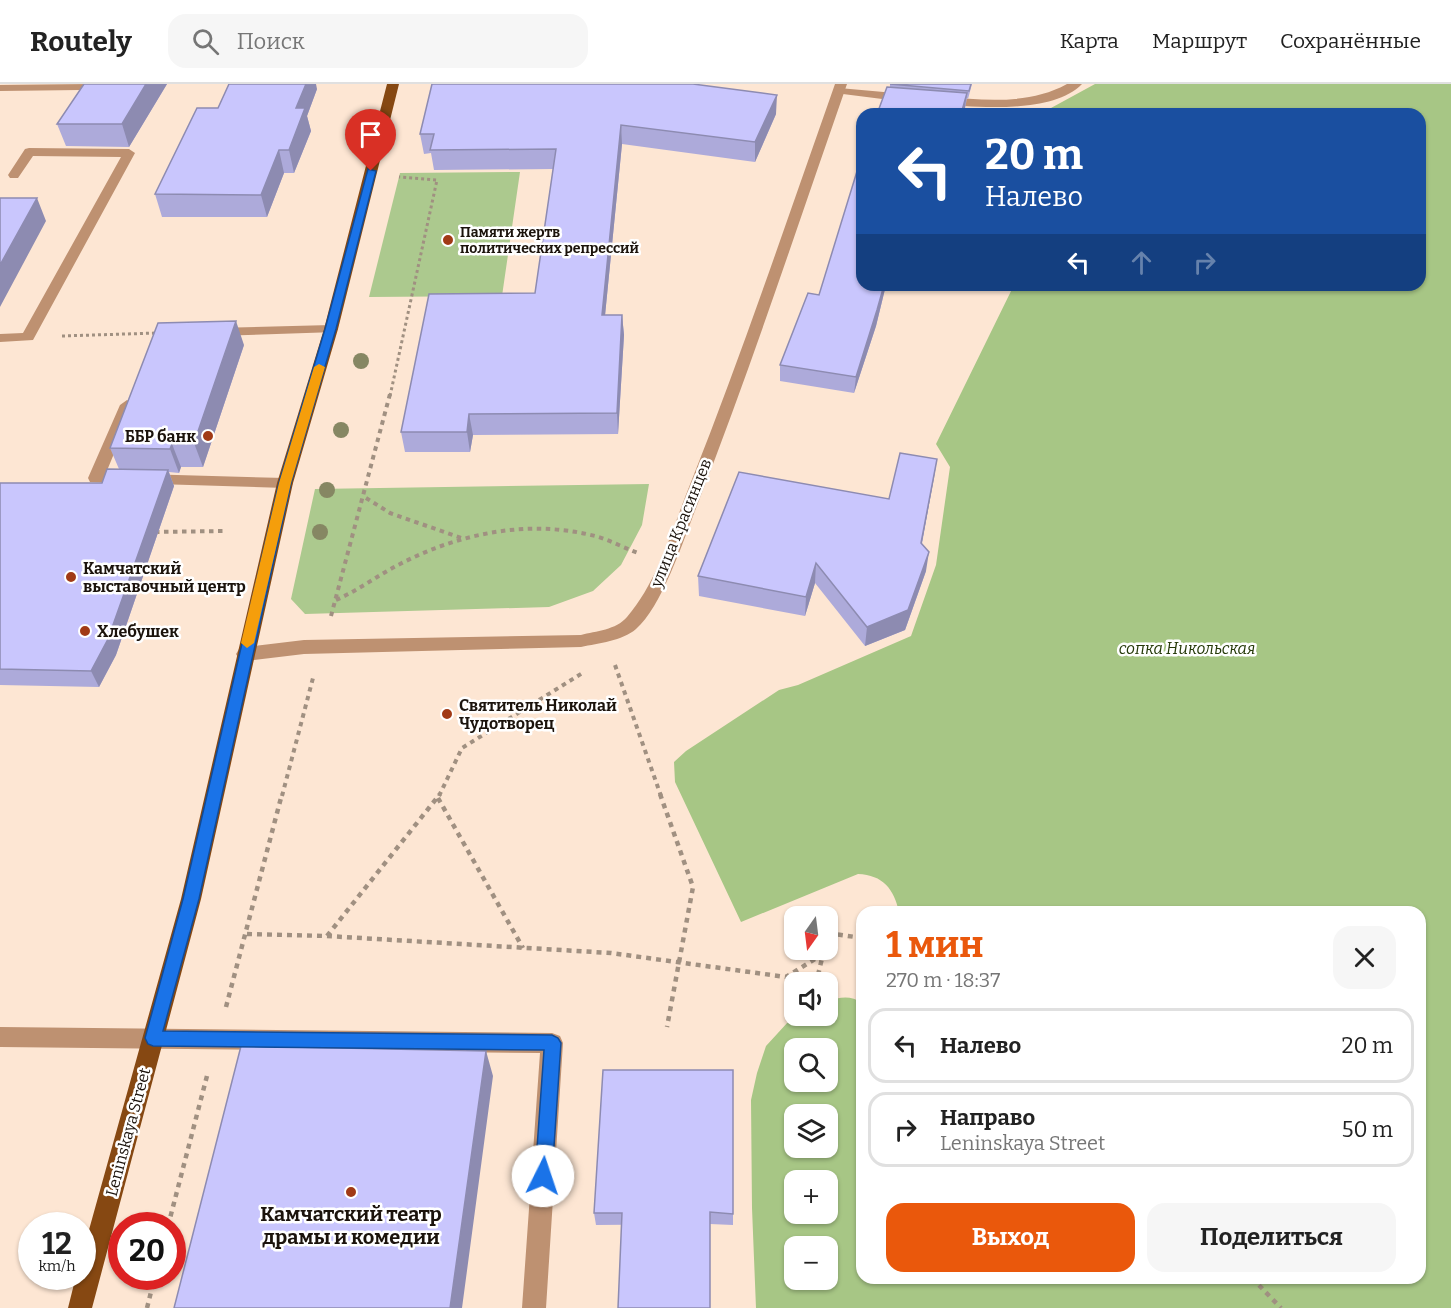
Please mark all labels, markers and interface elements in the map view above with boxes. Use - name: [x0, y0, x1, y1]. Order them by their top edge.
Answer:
- search box: [168, 14, 588, 68]
- text: Routely: [30, 25, 132, 58]
- icon: search: [189, 25, 222, 58]
- text: Поиск: [237, 28, 305, 55]
- text: Карта: [1060, 28, 1119, 54]
- text: Маршрут: [1152, 28, 1247, 54]
- text: Сохранённые: [1280, 28, 1421, 54]
- pin: [345, 109, 396, 171]
- icon: arrive: [354, 118, 387, 151]
- text: 20 m: [985, 130, 1083, 180]
- icon: left: [886, 132, 964, 210]
- text: Налево: [985, 181, 1083, 213]
- place label: Памяти жертв политических репрессий: [460, 224, 640, 257]
- marker: Памяти жертв политических репрессий: [441, 233, 455, 247]
- icon: left: [1062, 246, 1095, 279]
- icon: ahead: [1125, 246, 1158, 279]
- icon: right: [1188, 246, 1221, 279]
- place label: ББР банк: [125, 427, 196, 446]
- marker: ББР банк: [201, 429, 215, 443]
- street label: улица Красинцев: [646, 456, 715, 591]
- place label: Камчатский выставочный центр: [83, 559, 246, 596]
- marker: Камчатский выставочный центр: [64, 570, 78, 584]
- place label: Хлебушек: [97, 622, 179, 641]
- marker: Хлебушек: [78, 624, 92, 638]
- park label: сопка Никольская: [1119, 639, 1255, 658]
- place label: Святитель Николай Чудотворец: [459, 696, 617, 733]
- marker: Святитель Николай Чудотворец: [440, 707, 454, 721]
- north arrow: [784, 906, 838, 960]
- map controls: [784, 906, 838, 1290]
- text: 1 мин: [886, 923, 984, 967]
- button: close: [1333, 926, 1396, 989]
- text: 270 m · 18:37: [886, 968, 1000, 992]
- button: sound: [784, 972, 838, 1026]
- icon: left: [889, 1029, 922, 1062]
- text: Налево: [940, 1032, 1021, 1059]
- text: 20 m: [1342, 1032, 1393, 1059]
- button: search: [784, 1038, 838, 1092]
- street label: Leninskaya Street: [102, 1065, 154, 1198]
- button: layers: [784, 1104, 838, 1158]
- text: Направо: [940, 1104, 1035, 1131]
- icon: right: [889, 1113, 922, 1146]
- text: 50 m: [1342, 1116, 1393, 1143]
- text: Leninskaya Street: [940, 1131, 1105, 1155]
- position arrow: [511, 1144, 575, 1208]
- button: +: [784, 1170, 838, 1224]
- marker: Камчатский театр драмы и комедии: [344, 1185, 358, 1199]
- place label: Камчатский театр драмы и комедии: [260, 1202, 442, 1249]
- button: Выход: [886, 1203, 1135, 1272]
- button: Поделиться: [1147, 1203, 1396, 1272]
- speed limit sign: 20: [108, 1212, 186, 1290]
- text: 12: [42, 1226, 72, 1262]
- button: −: [784, 1236, 838, 1290]
- text: km/h: [38, 1257, 76, 1275]

